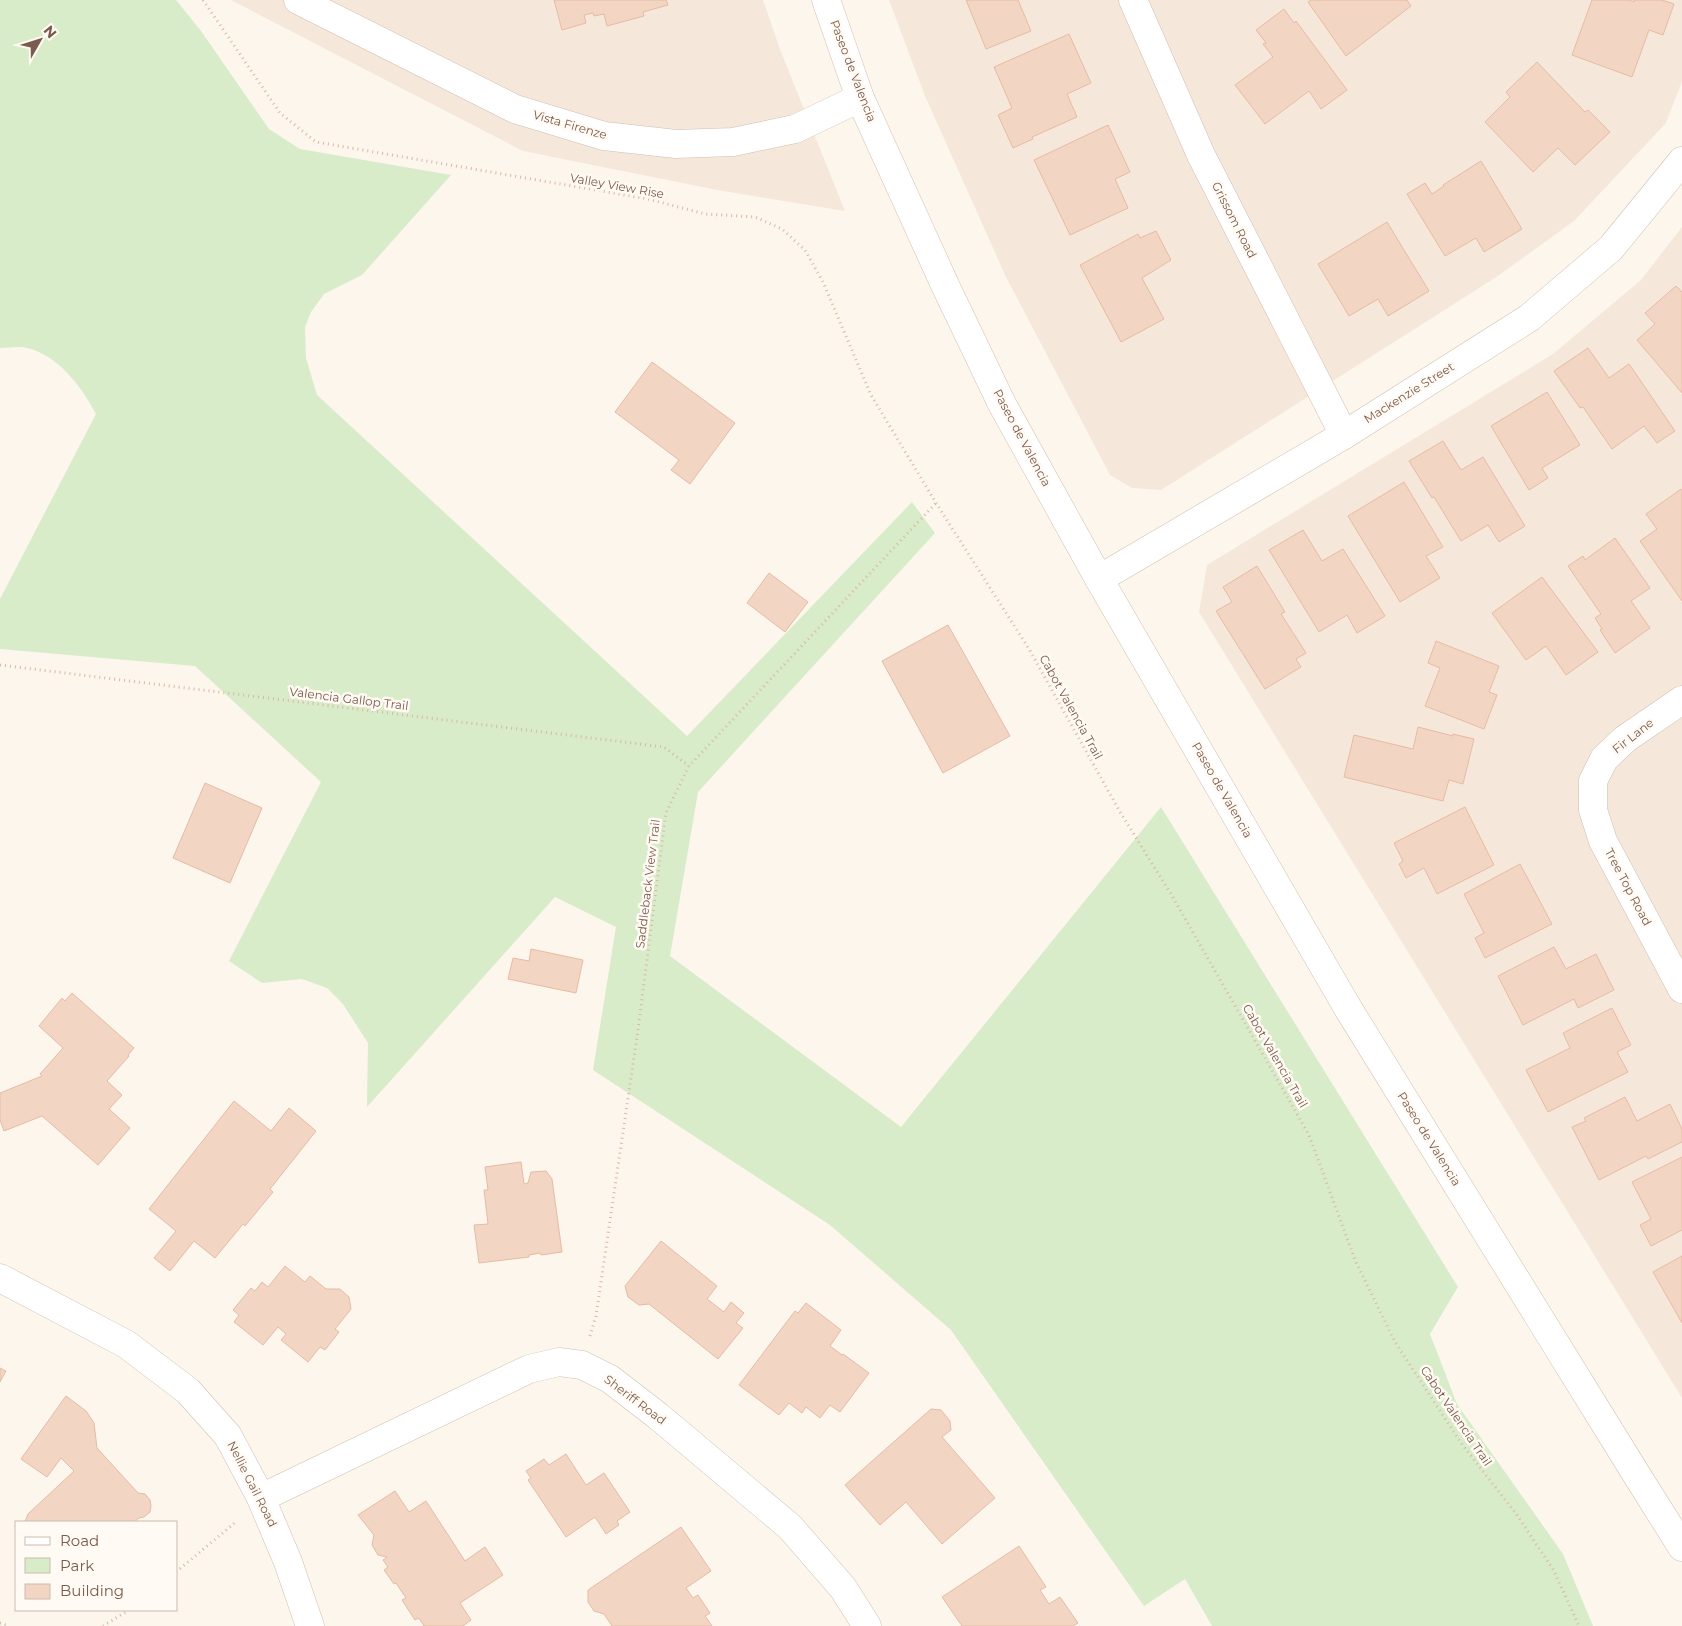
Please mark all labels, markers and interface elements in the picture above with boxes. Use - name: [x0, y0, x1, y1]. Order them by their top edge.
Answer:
- north arrow: [15, 15, 65, 65]
- street label: Paseo de Valencia: [827, 18, 880, 124]
- text: N: [40, 22, 61, 42]
- street label: Vista Firenze: [531, 107, 609, 142]
- street label: Valley View Rise: [569, 170, 665, 201]
- street label: Grissom Road: [1209, 179, 1260, 260]
- street label: Mackenzie Street: [1361, 359, 1457, 426]
- street label: Paseo de Valencia: [990, 386, 1054, 489]
- street label: Cabot Valencia Trail: [1036, 652, 1106, 762]
- street label: Valencia Gallop Trail: [289, 684, 409, 713]
- street label: Fir Lane: [1609, 715, 1656, 756]
- street label: Paseo de Valencia: [1189, 739, 1256, 840]
- street label: Saddleback View Trail: [632, 818, 663, 949]
- street label: Tree Top Road: [1602, 846, 1655, 928]
- street label: Cabot Valencia Trail: [1240, 1001, 1311, 1110]
- street label: Paseo de Valencia: [1394, 1089, 1464, 1189]
- street label: Cabot Valencia Trail: [1417, 1363, 1495, 1469]
- street label: Sheriff Road: [601, 1372, 669, 1428]
- street label: Nellie Gail Road: [224, 1438, 281, 1529]
- legend: [15, 1521, 178, 1611]
- text: Road: [60, 1531, 99, 1550]
- text: Park: [60, 1556, 94, 1575]
- text: Building: [60, 1581, 124, 1600]

